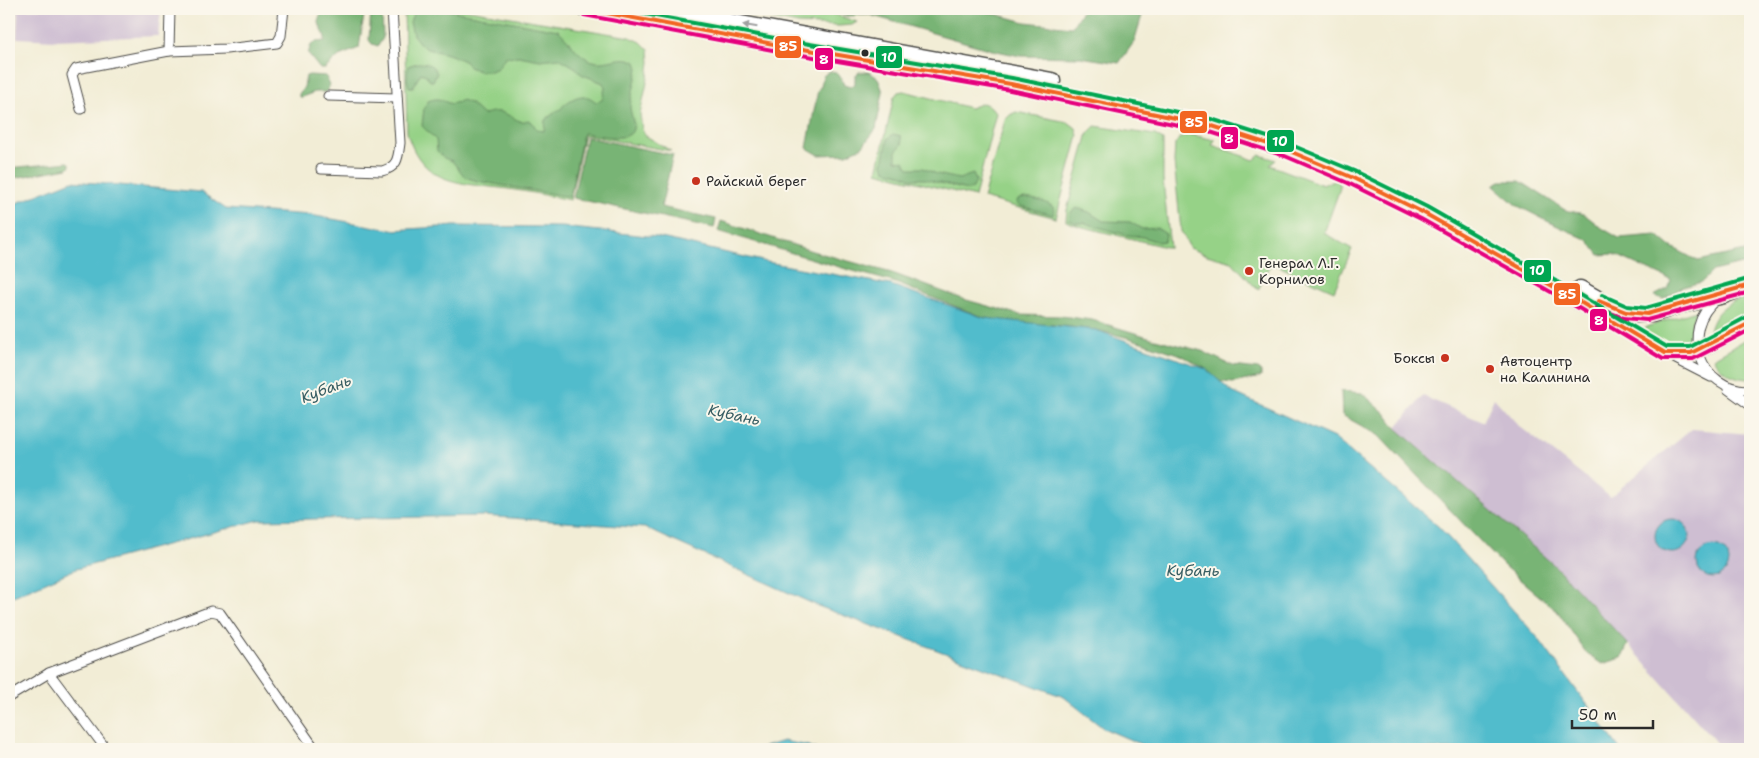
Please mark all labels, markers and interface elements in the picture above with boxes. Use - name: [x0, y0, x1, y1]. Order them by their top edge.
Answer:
- one-way arrow: [741, 21, 757, 29]
- line badge: 85: [774, 35, 802, 59]
- text: 85: [779, 37, 798, 55]
- line badge: 10: [875, 45, 903, 69]
- line badge: 8: [814, 47, 834, 71]
- unlabelled marker: [860, 48, 870, 58]
- text: 10: [881, 48, 897, 66]
- text: 8: [819, 50, 829, 68]
- line badge: 85: [1179, 110, 1208, 134]
- text: 85: [1185, 113, 1204, 131]
- line badge: 8: [1220, 126, 1239, 150]
- text: 8: [1224, 129, 1234, 147]
- line badge: 10: [1266, 129, 1295, 153]
- text: 10: [1272, 132, 1288, 150]
- place label: Райский берег: [706, 172, 807, 190]
- marker: Райский берег: [690, 175, 702, 187]
- place label: Генерал Л.Г. Корнилов: [1259, 254, 1339, 288]
- line badge: 10: [1523, 259, 1552, 283]
- text: 10: [1529, 261, 1545, 279]
- marker: Генерал Л.Г. Корнилов: [1243, 265, 1255, 277]
- line badge: 85: [1553, 282, 1581, 306]
- text: 85: [1558, 285, 1577, 303]
- line badge: 8: [1589, 308, 1608, 332]
- text: 8: [1594, 311, 1604, 329]
- place label: Боксы: [1393, 349, 1435, 367]
- marker: Боксы: [1439, 352, 1451, 364]
- place label: Автоцентр на Калинина: [1500, 352, 1591, 386]
- marker: Автоцентр на Калинина: [1484, 363, 1496, 375]
- water label: Кубань: [298, 370, 355, 408]
- water label: Кубань: [706, 400, 762, 430]
- water label: Кубань: [1167, 561, 1220, 581]
- scale bar: [1572, 698, 1653, 730]
- text: 50 m: [1579, 705, 1617, 725]

